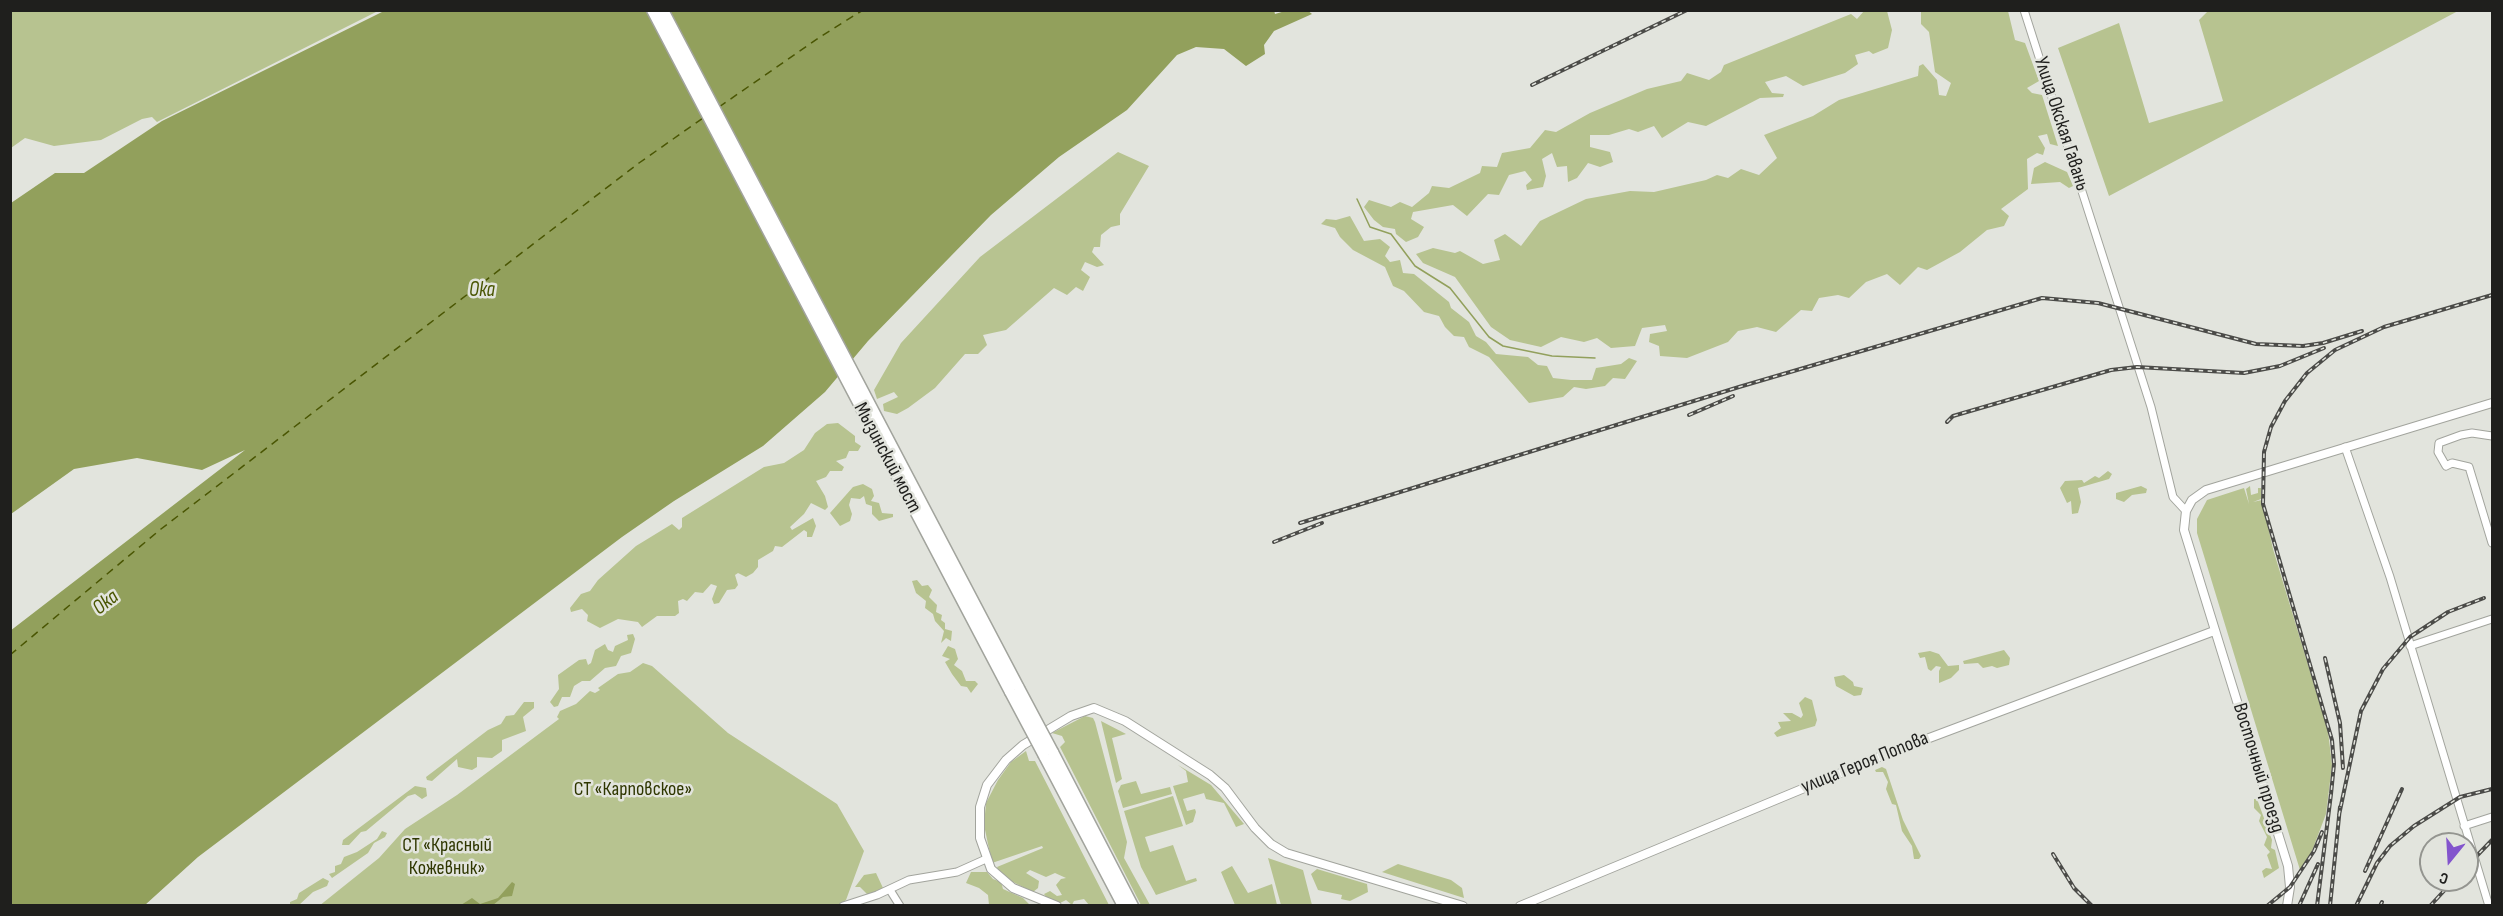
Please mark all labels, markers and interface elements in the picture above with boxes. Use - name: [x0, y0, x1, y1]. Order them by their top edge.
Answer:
- street label: Улица Окская Гавань: [2028, 54, 2094, 194]
- water label: Ока: [469, 278, 495, 304]
- street label: Мызинский мост: [848, 399, 926, 517]
- water label: Ока: [88, 585, 124, 621]
- street label: Восточный проезд: [2227, 700, 2289, 836]
- street label: улица Героя Попова: [1798, 727, 1932, 799]
- park label: СТ «Карповское»: [574, 778, 692, 802]
- north arrow: [2419, 832, 2479, 892]
- park label: СТ «Красный Кожевник»: [402, 834, 492, 881]
- text: С: [2437, 867, 2451, 888]

